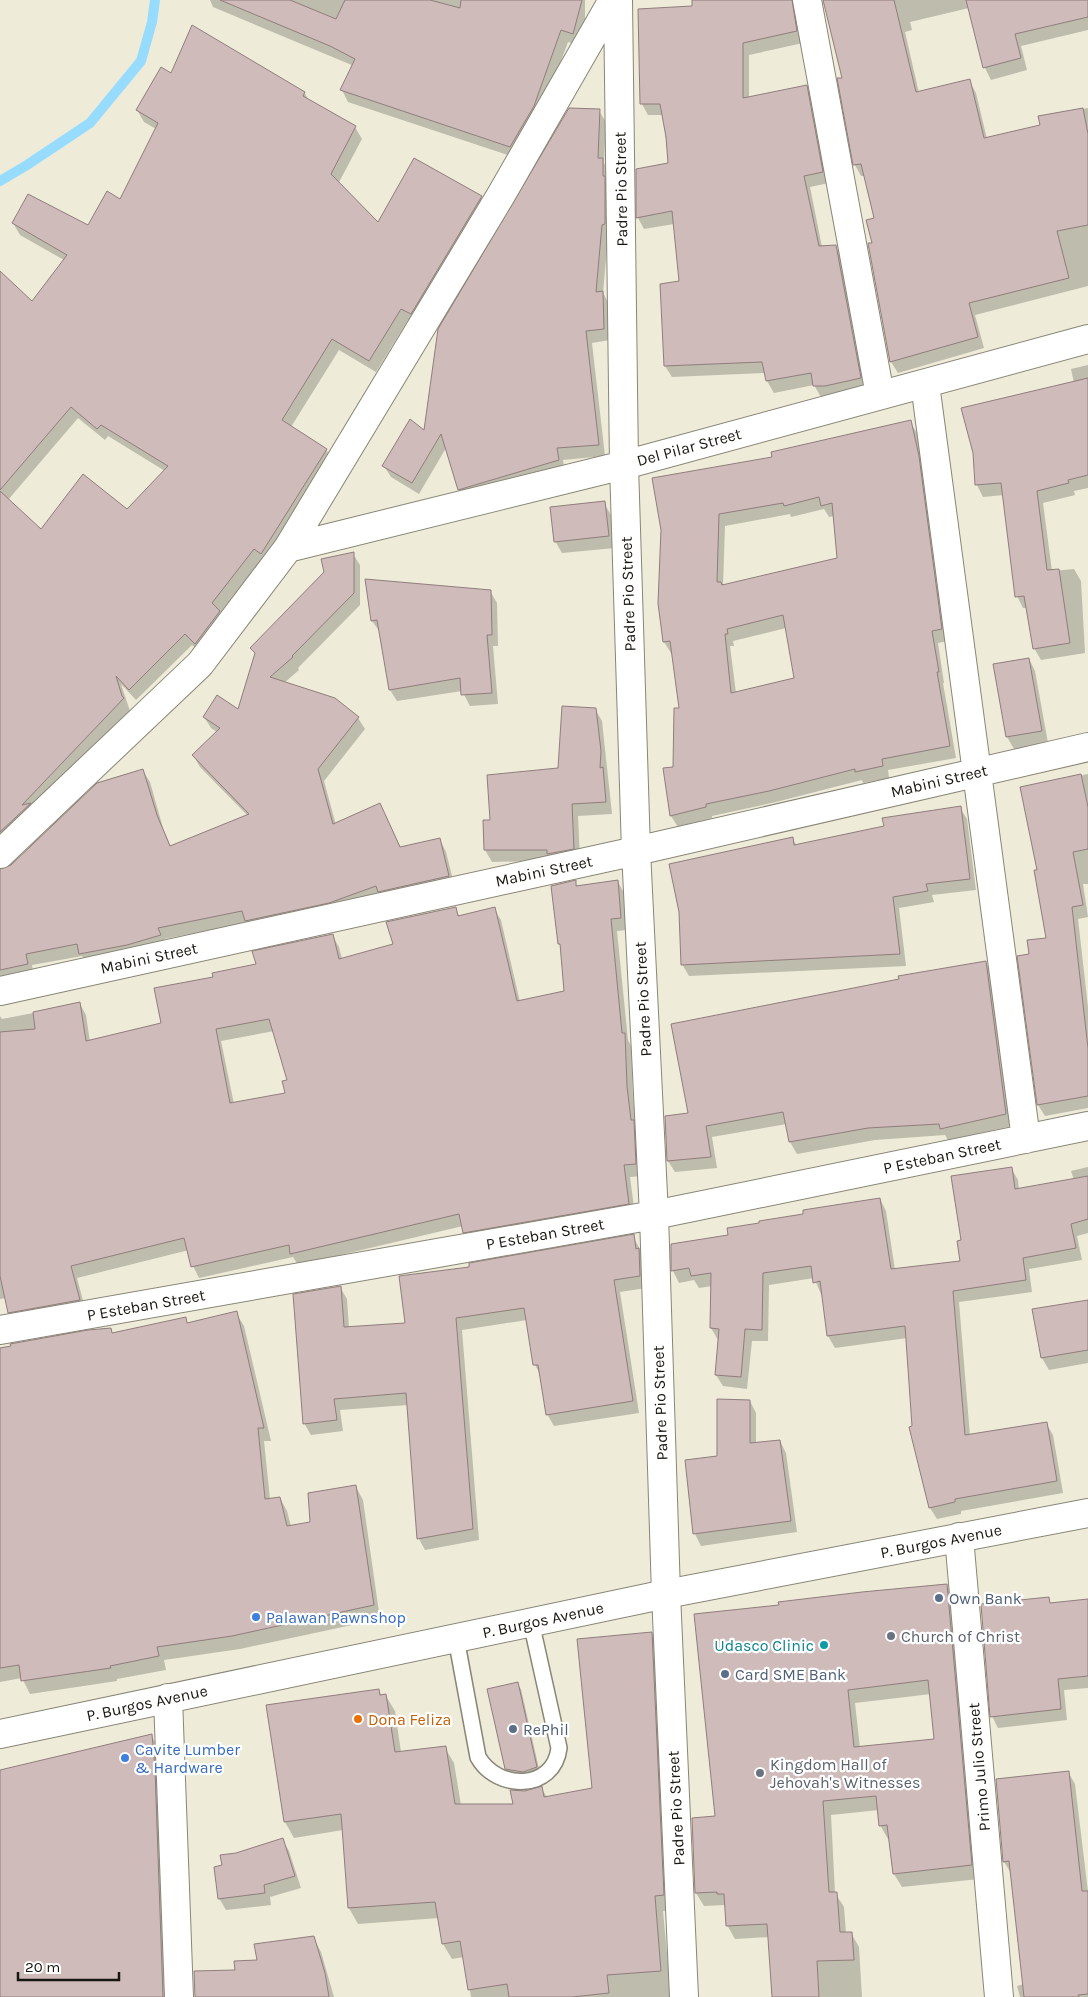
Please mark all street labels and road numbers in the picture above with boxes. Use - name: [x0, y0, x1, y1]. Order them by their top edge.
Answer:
- street label: Padre Pio Street: [610, 131, 632, 247]
- street label: Del Pilar Street: [635, 424, 743, 470]
- street label: Padre Pio Street: [616, 536, 640, 652]
- street label: Mabini Street: [889, 761, 989, 801]
- street label: Mabini Street: [494, 851, 594, 891]
- street label: Mabini Street: [99, 938, 199, 978]
- street label: Padre Pio Street: [631, 941, 655, 1057]
- street label: P Esteban Street: [881, 1134, 1003, 1178]
- street label: P Esteban Street: [484, 1214, 606, 1254]
- street label: P Esteban Street: [85, 1285, 207, 1325]
- street label: Padre Pio Street: [648, 1345, 672, 1461]
- street label: P. Burgos Avenue: [879, 1520, 1003, 1562]
- street label: P. Burgos Avenue: [481, 1598, 605, 1642]
- street label: P. Burgos Avenue: [85, 1681, 209, 1725]
- street label: Primo Julio Street: [964, 1702, 994, 1832]
- street label: Padre Pio Street: [664, 1750, 688, 1866]

